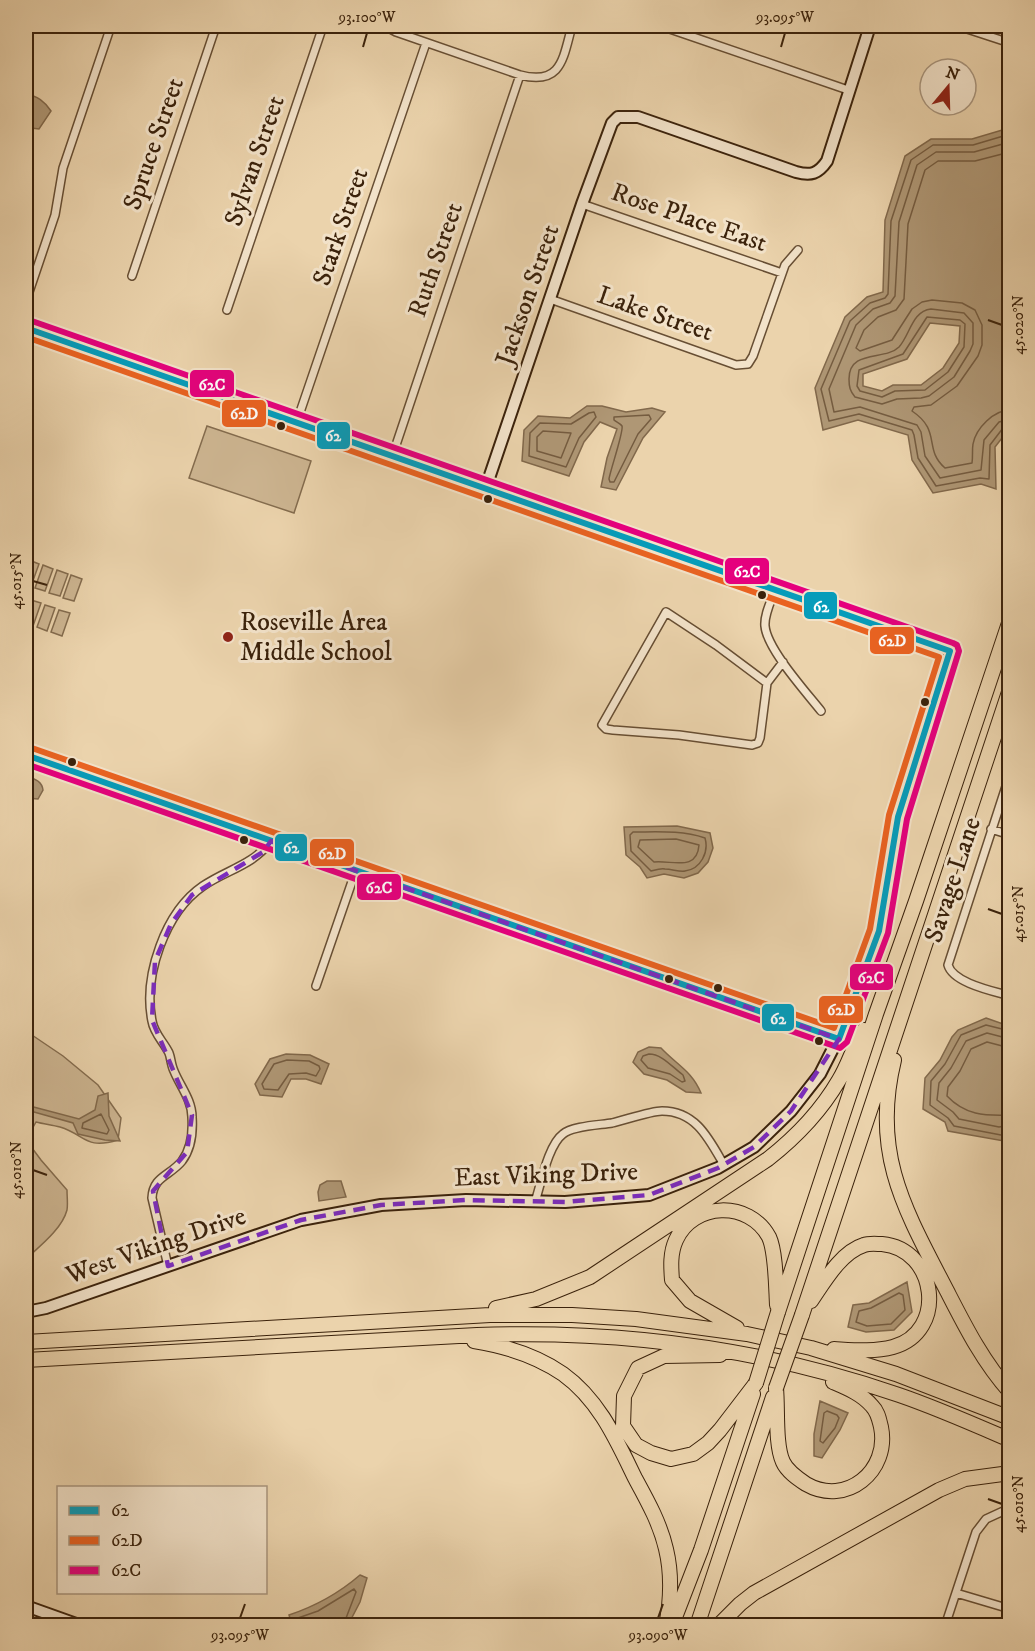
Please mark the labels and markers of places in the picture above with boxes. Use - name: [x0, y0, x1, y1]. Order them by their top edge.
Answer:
- unlabelled marker: [275, 420, 287, 432]
- unlabelled marker: [482, 493, 494, 505]
- unlabelled marker: [756, 589, 768, 601]
- place label: Roseville Area Middle School: [240, 606, 392, 669]
- marker: Roseville Area Middle School: [221, 630, 235, 644]
- unlabelled marker: [919, 696, 931, 708]
- unlabelled marker: [66, 756, 78, 768]
- unlabelled marker: [238, 834, 250, 846]
- unlabelled marker: [663, 973, 675, 985]
- unlabelled marker: [712, 982, 724, 994]
- unlabelled marker: [813, 1035, 825, 1047]

